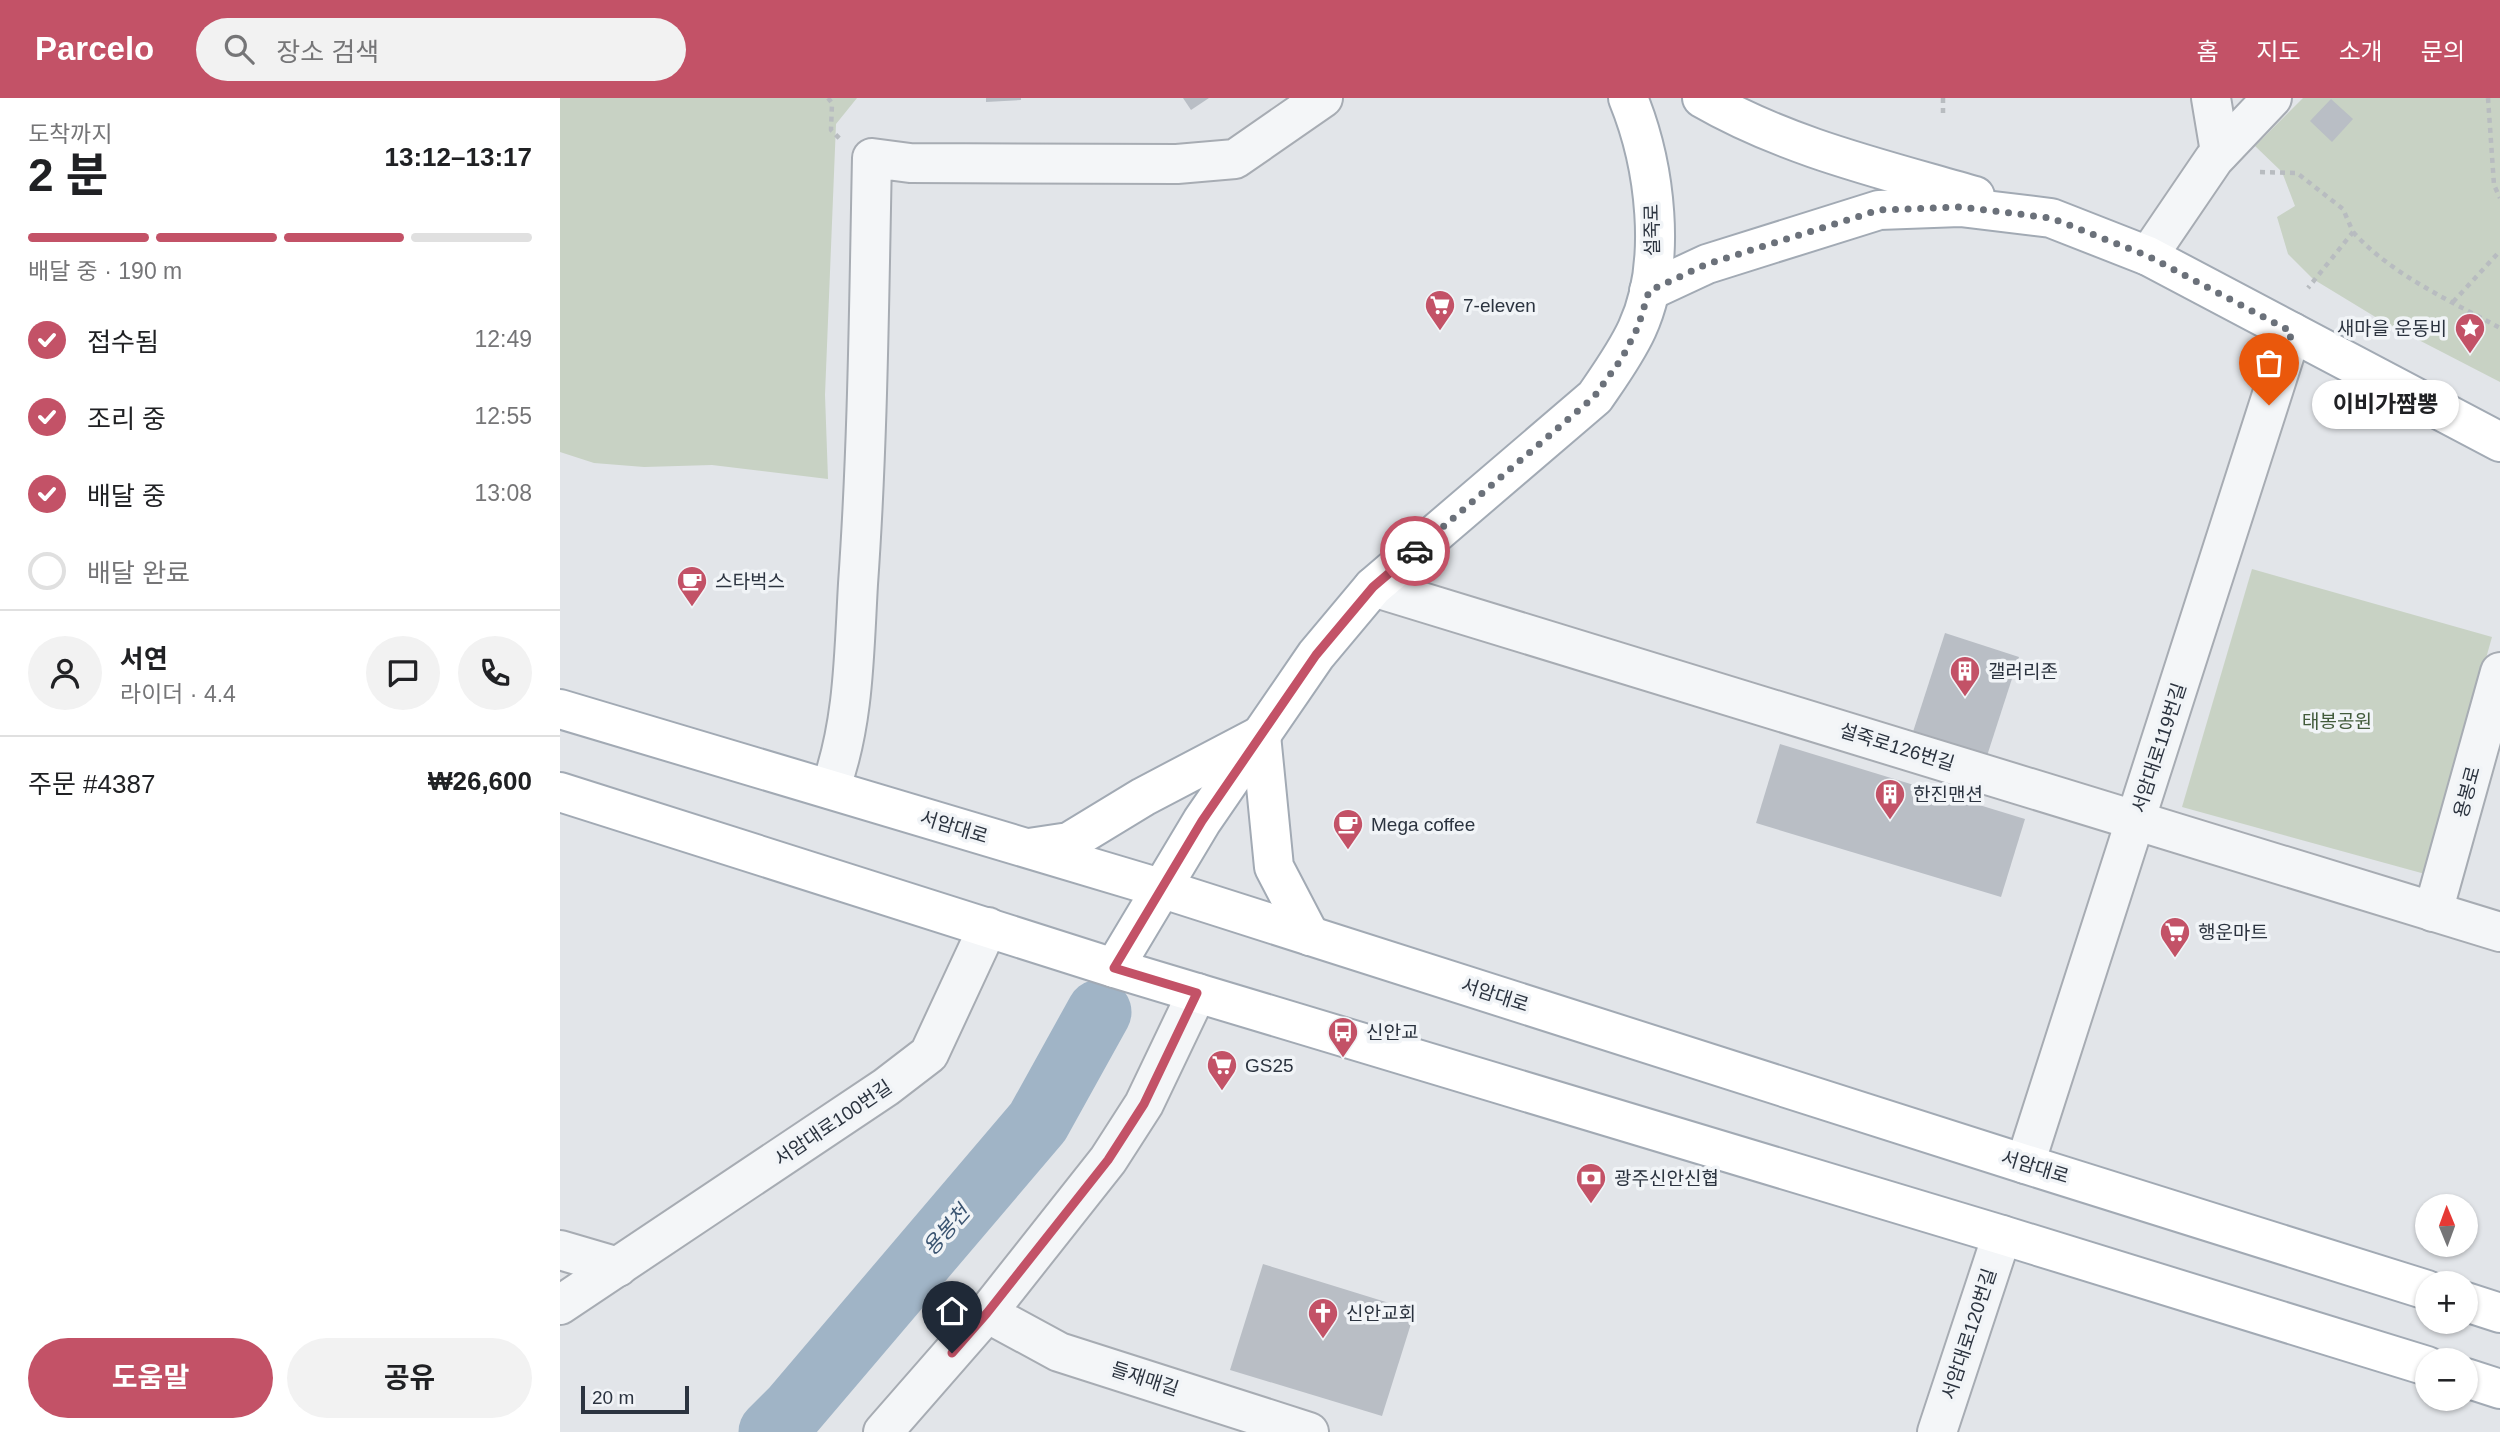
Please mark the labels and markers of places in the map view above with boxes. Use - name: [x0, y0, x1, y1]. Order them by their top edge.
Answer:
- supermarket icon: 7-eleven: [1423, 288, 1457, 332]
- place label: 7-eleven: [1463, 295, 1536, 316]
- place icon: 새마을 운동비: [2453, 311, 2487, 355]
- place label: 새마을 운동비: [2337, 318, 2447, 339]
- pin: [2239, 333, 2299, 405]
- callout: 이비가짬뽕: [2311, 380, 2458, 430]
- cafe icon: 스타벅스: [675, 564, 709, 608]
- place label: 스타벅스: [715, 571, 785, 592]
- building icon: 갤러리존: [1948, 654, 1982, 698]
- place label: 갤러리존: [1988, 661, 2058, 682]
- building icon: 한진맨션: [1873, 777, 1907, 821]
- place label: 한진맨션: [1913, 784, 1983, 805]
- cafe icon: Mega coffee: [1331, 807, 1365, 851]
- place label: Mega coffee: [1371, 814, 1475, 835]
- supermarket icon: 행운마트: [2158, 915, 2192, 959]
- place label: 행운마트: [2198, 922, 2268, 943]
- bus stop icon: 신안교: [1326, 1015, 1360, 1059]
- place label: 신안교: [1366, 1022, 1418, 1043]
- supermarket icon: GS25: [1205, 1048, 1239, 1092]
- place label: GS25: [1245, 1055, 1294, 1076]
- bank icon: 광주신안신협: [1574, 1161, 1608, 1205]
- place label: 광주신안신협: [1614, 1168, 1719, 1189]
- pin: [922, 1281, 982, 1353]
- church icon: 신안교회: [1306, 1296, 1340, 1340]
- place label: 신안교회: [1346, 1303, 1416, 1324]

